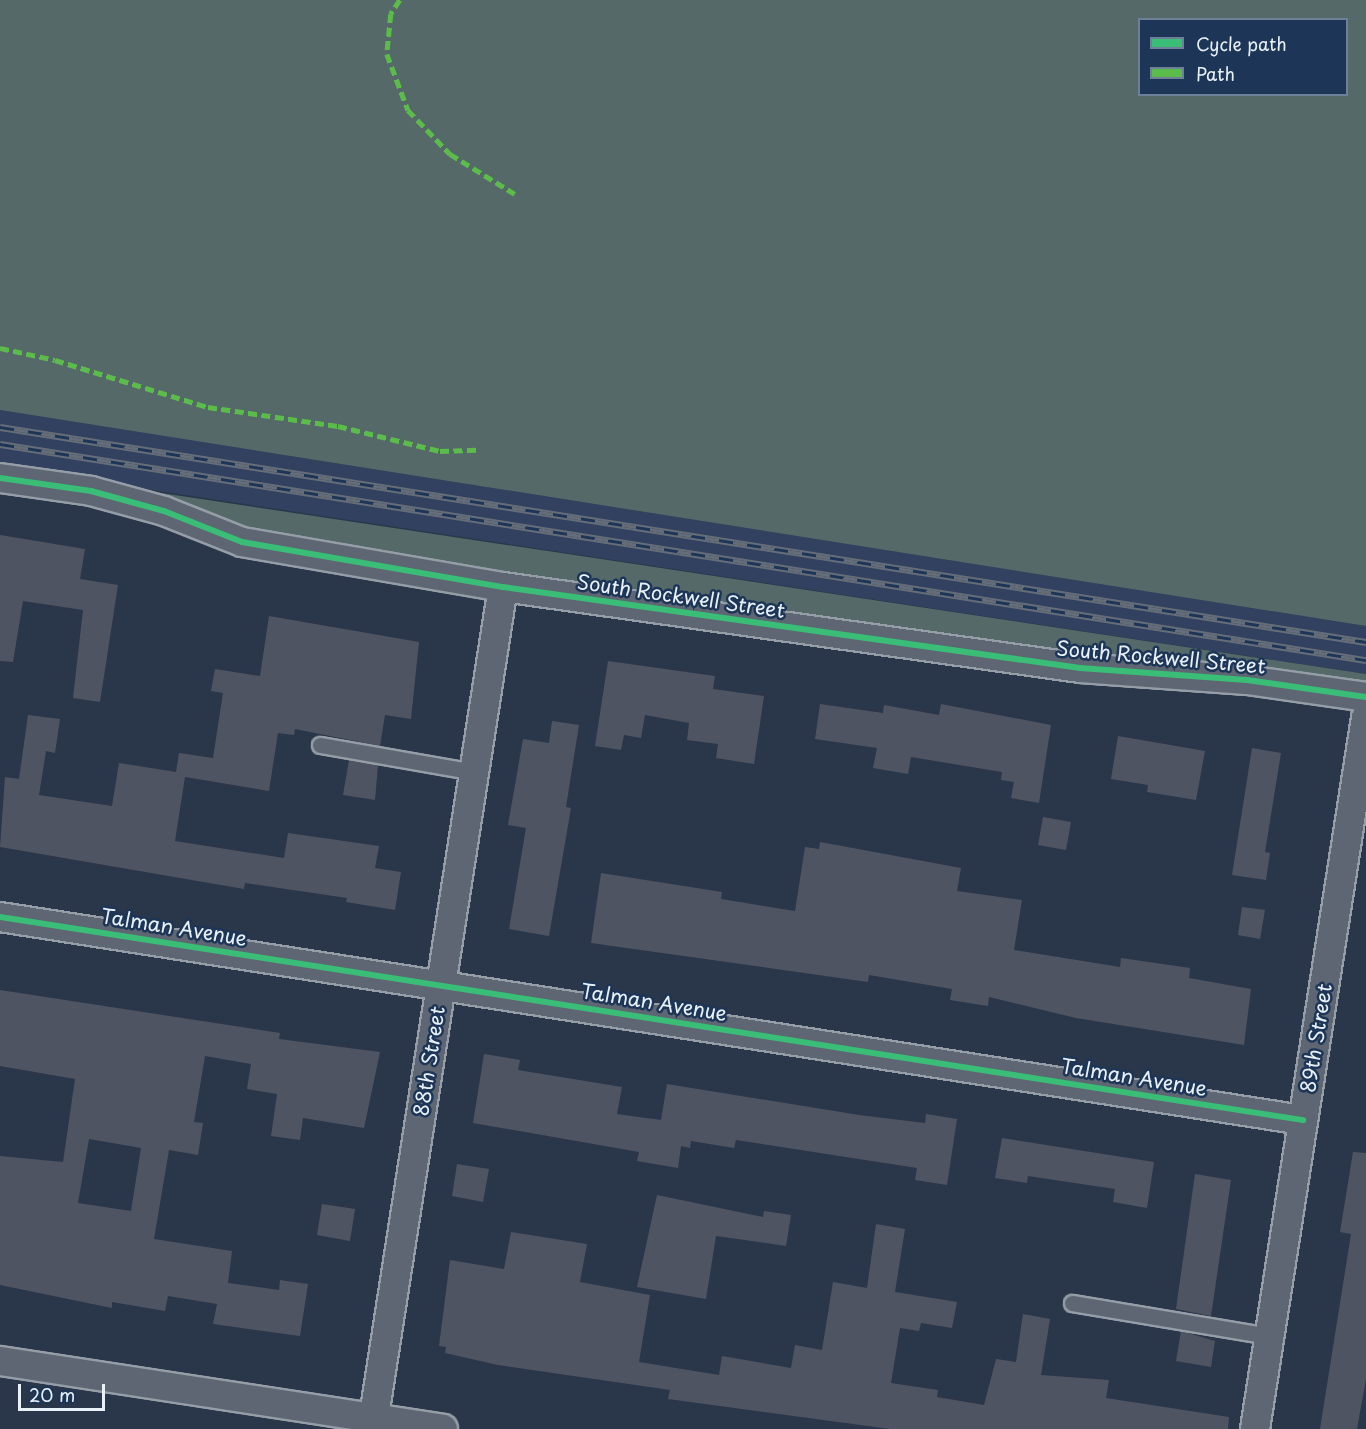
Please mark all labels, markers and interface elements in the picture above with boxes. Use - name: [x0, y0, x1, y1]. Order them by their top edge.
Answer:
- legend: [1138, 18, 1348, 96]
- text: Cycle path: [1196, 30, 1287, 57]
- text: Path: [1196, 60, 1235, 87]
- street label: South Rockwell Street: [575, 569, 787, 623]
- street label: South Rockwell Street: [1055, 636, 1267, 678]
- street label: Talman Avenue: [100, 904, 248, 950]
- street label: Talman Avenue: [580, 979, 728, 1025]
- street label: 89th Street: [1296, 982, 1336, 1094]
- street label: 88th Street: [408, 1004, 450, 1118]
- street label: Talman Avenue: [1060, 1054, 1208, 1100]
- scale bar: [21, 1372, 108, 1410]
- text: 20 m: [29, 1381, 75, 1408]

